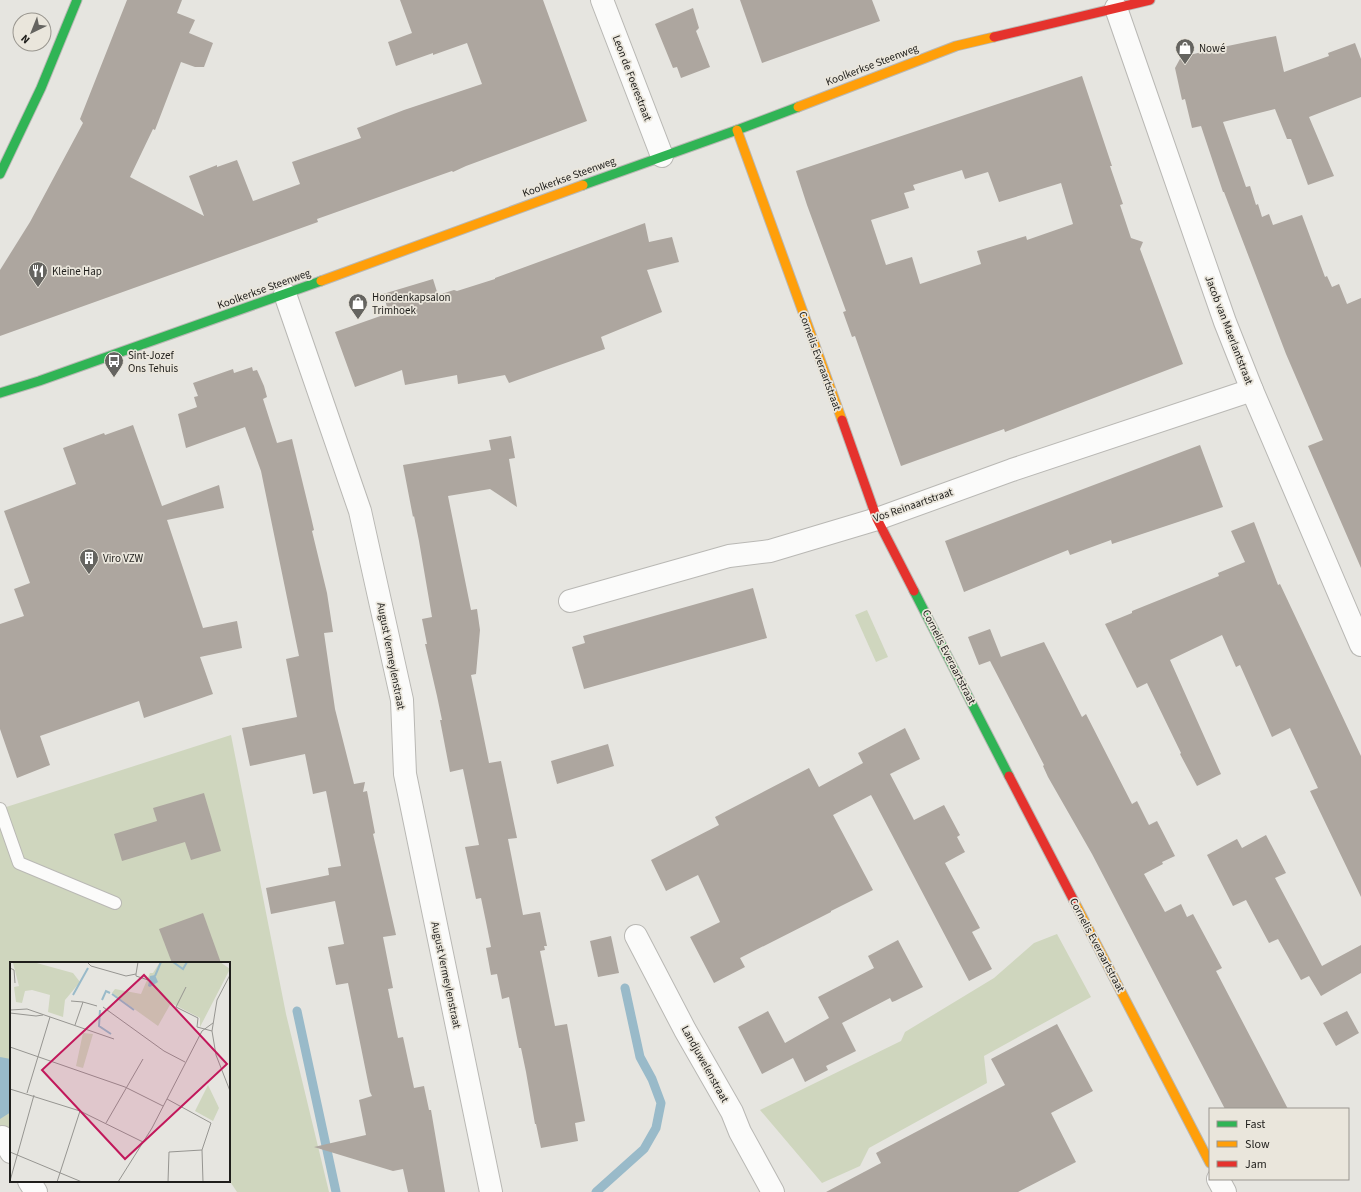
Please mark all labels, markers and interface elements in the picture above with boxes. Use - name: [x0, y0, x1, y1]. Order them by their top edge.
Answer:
- north arrow: [12, 12, 52, 52]
- text: N: [18, 31, 33, 47]
- street label: Leon de Foerestraat: [609, 33, 655, 123]
- shop icon: Nowé: [1174, 37, 1196, 65]
- street label: Koolkerkse Steenweg: [824, 40, 921, 90]
- place label: Nowé: [1199, 41, 1226, 56]
- street label: Koolkerkse Steenweg: [520, 153, 618, 201]
- restaurant icon: Kleine Hap: [27, 260, 49, 288]
- place label: Kleine Hap: [52, 264, 102, 279]
- street label: Koolkerkse Steenweg: [215, 265, 313, 313]
- street label: Jacob van Maerlantstraat: [1201, 273, 1257, 387]
- place label: Hondenkapsalon Trimhoek: [372, 290, 451, 318]
- shop icon: Hondenkapsalon Trimhoek: [347, 292, 369, 320]
- street label: Cornelis Everaartstraat: [795, 309, 845, 413]
- place label: Sint-Jozef Ons Tehuis: [128, 348, 178, 376]
- bus stop icon: Sint-Jozef Ons Tehuis: [103, 350, 125, 378]
- street label: Vos Reinaartstraat: [871, 484, 955, 526]
- building icon: Viro VZW: [78, 547, 100, 575]
- place label: Viro VZW: [103, 551, 144, 566]
- street label: August Vermeylenstraat: [373, 601, 409, 711]
- street label: Cornelis Everaartstraat: [919, 607, 980, 707]
- street label: Cornelis Everaartstraat: [1066, 895, 1128, 995]
- street label: August Vermeylenstraat: [427, 920, 465, 1030]
- inset map: [10, 962, 230, 1182]
- street label: Landjuwelenstraat: [678, 1023, 732, 1105]
- legend: [1209, 1108, 1349, 1180]
- text: Fast: [1245, 1116, 1265, 1133]
- text: Slow: [1245, 1136, 1270, 1153]
- text: Jam: [1245, 1156, 1267, 1173]

